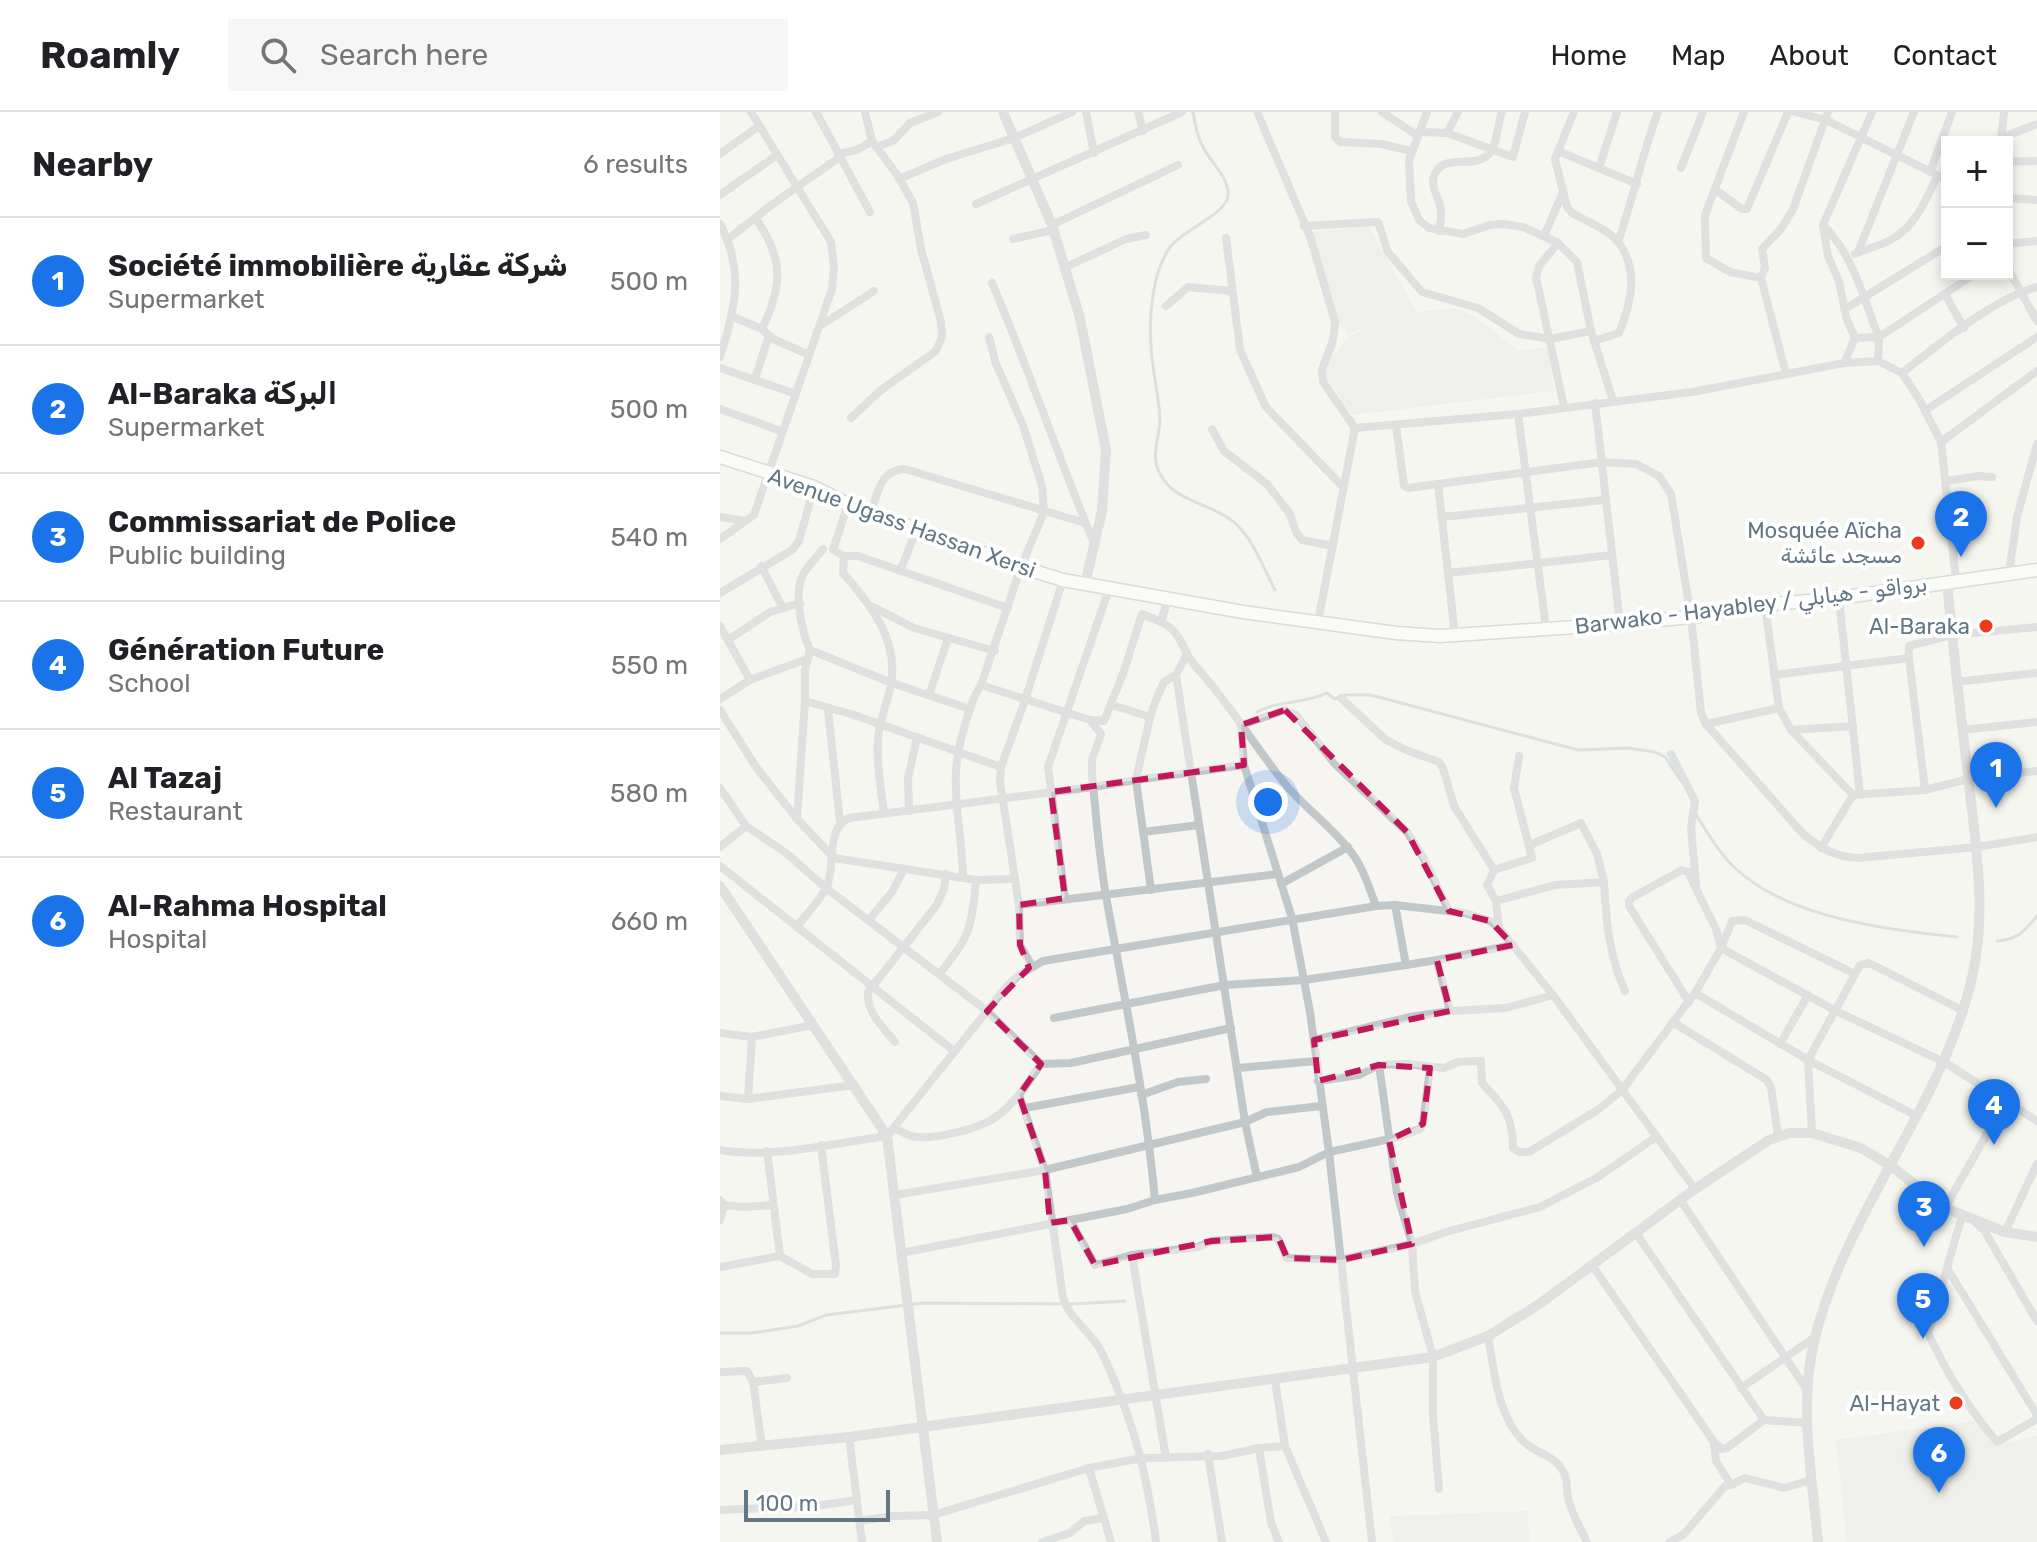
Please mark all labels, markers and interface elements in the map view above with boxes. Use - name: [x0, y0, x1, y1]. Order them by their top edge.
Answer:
- search box: [228, 19, 788, 91]
- text: Roamly: [40, 32, 180, 78]
- icon: search: [256, 33, 300, 77]
- text: Search here: [320, 37, 488, 73]
- text: Home: [1550, 39, 1627, 72]
- text: Map: [1671, 39, 1725, 72]
- text: About: [1769, 39, 1849, 72]
- text: Contact: [1893, 39, 1997, 72]
- map controls: [1941, 136, 2013, 280]
- button: +: [1941, 136, 2013, 208]
- text: Nearby: [32, 144, 153, 185]
- text: 6 results: [583, 149, 688, 180]
- button: −: [1941, 208, 2013, 280]
- text: Société immobilière شركة عقارية: [108, 248, 567, 284]
- text: 1: [52, 266, 64, 297]
- text: 500 m: [610, 266, 688, 297]
- text: Supermarket: [108, 284, 265, 315]
- text: Al-Baraka البركة: [108, 376, 337, 412]
- text: 2: [50, 394, 66, 425]
- text: 500 m: [610, 394, 688, 425]
- text: Supermarket: [108, 412, 265, 443]
- street label: Avenue Ugass Hassan Xersi: [765, 462, 1039, 584]
- pin: 2: [1935, 491, 1987, 557]
- text: Commissariat de Police: [108, 504, 456, 540]
- place label: Mosquée Aïcha مسجد عائشة: [1747, 517, 1902, 569]
- text: 3: [49, 522, 67, 553]
- text: 540 m: [610, 522, 688, 553]
- marker: Mosquée Aïcha مسجد عائشة: [1909, 534, 1927, 552]
- text: Public building: [108, 540, 286, 571]
- street label: Barwako - Hayabley / برواقو - هيابلي: [1573, 570, 1929, 643]
- place label: Al-Baraka: [1869, 613, 1970, 640]
- marker: Al-Baraka: [1977, 617, 1995, 635]
- text: Génération Future: [108, 632, 384, 668]
- text: 4: [49, 650, 67, 681]
- text: 550 m: [611, 650, 688, 681]
- text: School: [108, 668, 191, 699]
- pin: 1: [1970, 742, 2022, 808]
- text: Al Tazaj: [108, 760, 222, 796]
- text: 5: [50, 778, 66, 809]
- text: 580 m: [610, 778, 688, 809]
- your location: [1248, 782, 1288, 822]
- text: Restaurant: [108, 796, 243, 827]
- text: Al-Rahma Hospital: [108, 888, 387, 924]
- text: 6: [50, 906, 66, 937]
- text: 660 m: [611, 906, 688, 937]
- text: Hospital: [108, 924, 207, 955]
- pin: 4: [1968, 1079, 2020, 1145]
- pin: 3: [1898, 1181, 1950, 1247]
- pin: 5: [1897, 1273, 1949, 1339]
- place label: Al-Hayat: [1849, 1390, 1940, 1417]
- marker: Al-Hayat: [1947, 1394, 1965, 1412]
- pin: 6: [1913, 1427, 1965, 1493]
- scale bar: [744, 1486, 890, 1522]
- text: 100 m: [756, 1490, 818, 1517]

